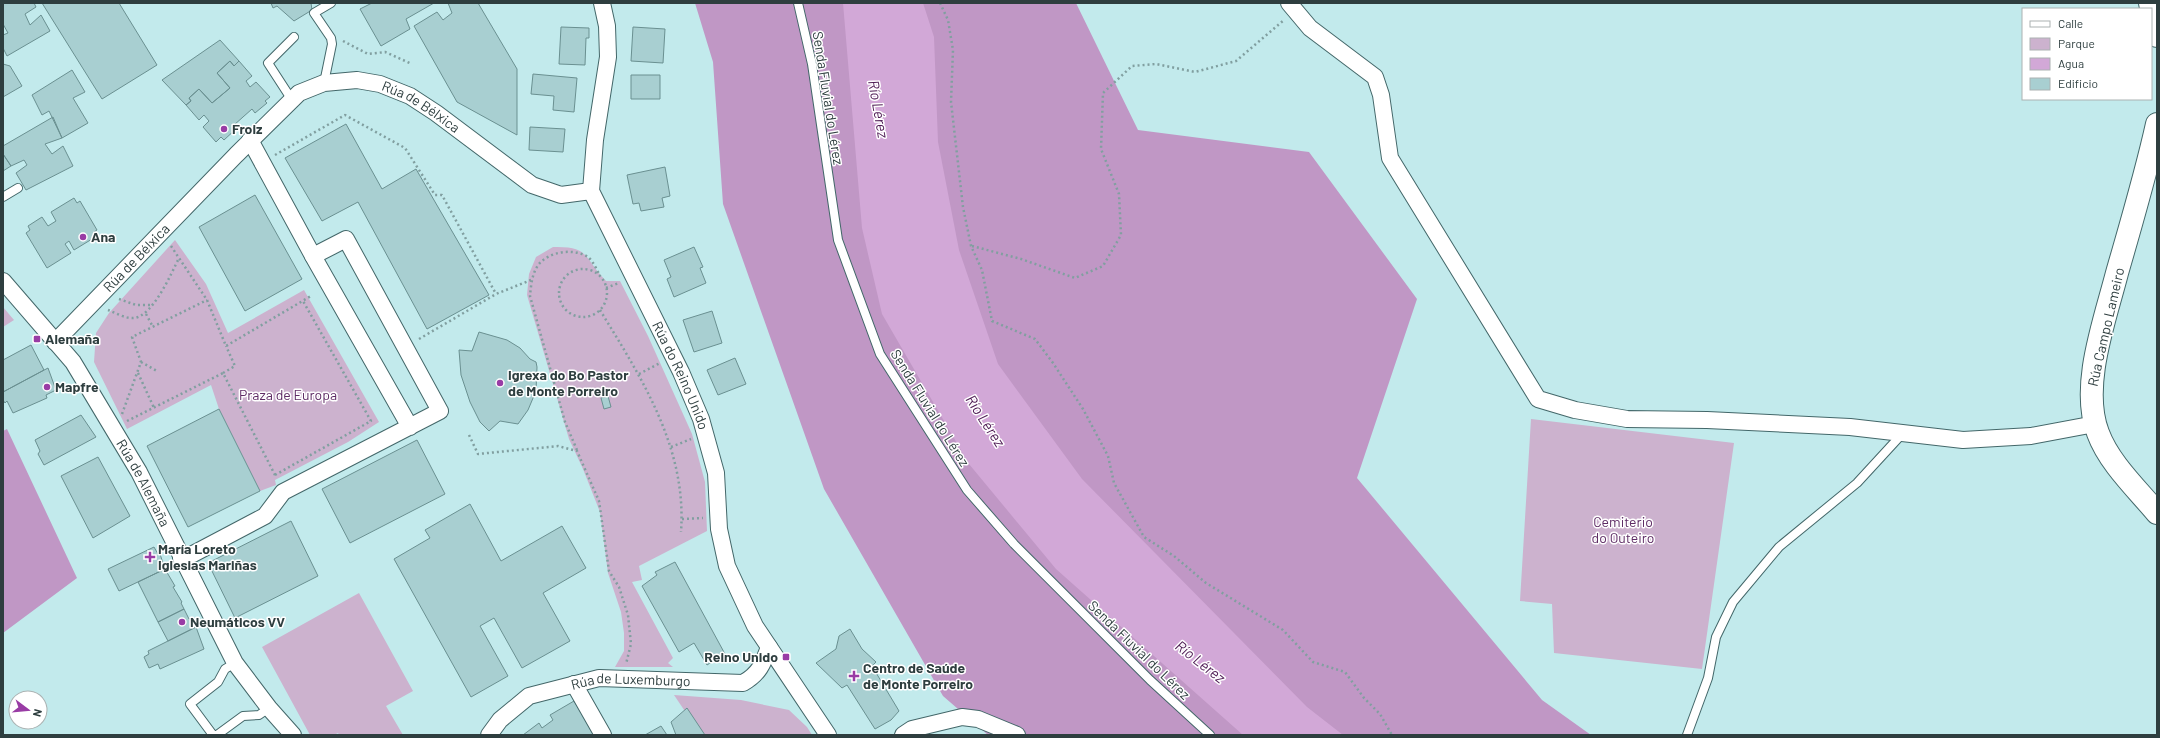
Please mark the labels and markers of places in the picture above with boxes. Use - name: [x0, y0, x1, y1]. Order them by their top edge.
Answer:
- place label: Froiz: [232, 120, 263, 137]
- marker: Froiz: [219, 124, 229, 134]
- place label: Ana: [91, 228, 115, 245]
- marker: Ana: [78, 232, 88, 242]
- place label: Alemaña: [45, 330, 100, 347]
- marker: Alemaña: [32, 334, 42, 344]
- place label: Igrexa do Bo Pastor de Monte Porreiro: [508, 366, 629, 399]
- place label: Mapfre: [55, 378, 99, 395]
- marker: Igrexa do Bo Pastor de Monte Porreiro: [495, 378, 505, 388]
- marker: Mapfre: [42, 382, 52, 392]
- place label: María Loreto Iglesias Mariñas: [158, 540, 257, 573]
- marker: María Loreto Iglesias Mariñas: [145, 552, 155, 562]
- place label: Neumáticos VV: [190, 613, 285, 630]
- marker: Neumáticos VV: [177, 617, 187, 627]
- place label: Reino Unido: [704, 648, 778, 665]
- marker: Reino Unido: [781, 652, 791, 662]
- place label: Centro de Saúde de Monte Porreiro: [863, 659, 973, 692]
- marker: Centro de Saúde de Monte Porreiro: [848, 670, 860, 682]

